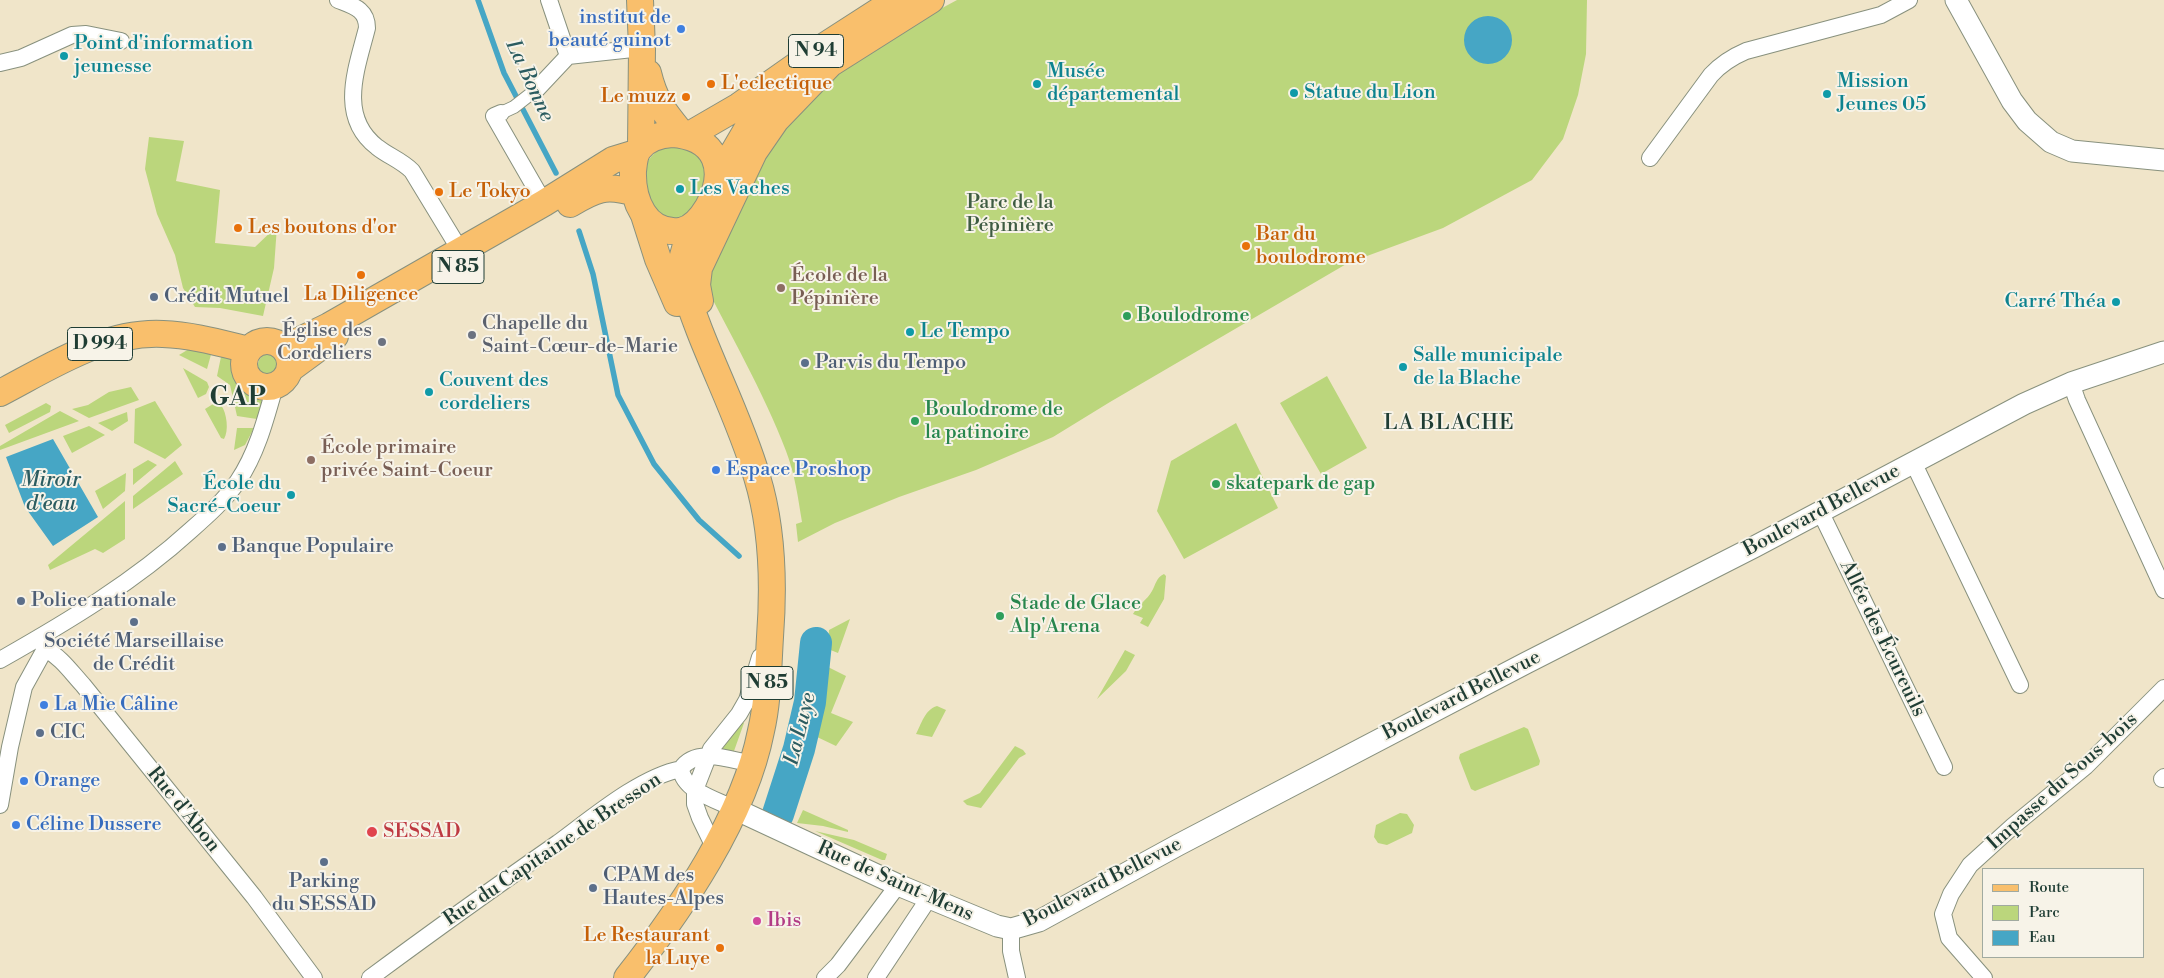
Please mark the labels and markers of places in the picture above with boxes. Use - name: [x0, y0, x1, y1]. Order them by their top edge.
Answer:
- place label: institut de beauté guinot: [548, 6, 671, 53]
- marker: institut de beauté guinot: [675, 23, 687, 35]
- place label: Point d'information jeunesse: [74, 32, 253, 79]
- marker: Point d'information jeunesse: [58, 50, 70, 62]
- place label: Musée départemental: [1047, 60, 1179, 107]
- place label: Mission Jeunes 05: [1837, 70, 1926, 117]
- place label: L'eclectique: [721, 72, 832, 96]
- marker: L'eclectique: [705, 78, 717, 90]
- marker: Musée départemental: [1031, 78, 1043, 90]
- place label: Statue du Lion: [1304, 81, 1436, 105]
- place label: Le muzz: [600, 85, 676, 109]
- marker: Statue du Lion: [1288, 87, 1300, 99]
- marker: Mission Jeunes 05: [1821, 88, 1833, 100]
- marker: Le muzz: [680, 91, 692, 103]
- place label: Les Vaches: [690, 177, 790, 201]
- place label: Le Tokyo: [449, 180, 531, 204]
- marker: Les Vaches: [674, 183, 686, 195]
- marker: Le Tokyo: [433, 186, 445, 198]
- place label: Les boutons d'or: [248, 216, 397, 240]
- marker: Les boutons d'or: [232, 222, 244, 234]
- place label: Bar du boulodrome: [1256, 223, 1366, 270]
- marker: Bar du boulodrome: [1240, 240, 1252, 252]
- place label: École de la Pépinière: [791, 264, 888, 311]
- marker: La Diligence: [355, 269, 367, 281]
- marker: École de la Pépinière: [775, 282, 787, 294]
- place label: La Diligence: [304, 283, 418, 307]
- place label: Crédit Mutuel: [164, 285, 289, 309]
- place label: Carré Théa: [2005, 290, 2106, 314]
- marker: Crédit Mutuel: [148, 291, 160, 303]
- marker: Carré Théa: [2110, 296, 2122, 308]
- place label: Boulodrome: [1137, 304, 1249, 328]
- marker: Boulodrome: [1121, 310, 1133, 322]
- place label: Chapelle du Saint-Cœur-de-Marie: [482, 312, 678, 359]
- place label: Église des Cordeliers: [277, 319, 372, 366]
- place label: Le Tempo: [920, 320, 1010, 344]
- marker: Le Tempo: [904, 326, 916, 338]
- marker: Chapelle du Saint-Cœur-de-Marie: [466, 329, 478, 341]
- marker: Église des Cordeliers: [376, 336, 388, 348]
- place label: Salle municipale de la Blache: [1413, 344, 1562, 391]
- place label: Parvis du Tempo: [815, 351, 966, 375]
- marker: Parvis du Tempo: [799, 357, 811, 369]
- marker: Salle municipale de la Blache: [1397, 361, 1409, 373]
- place label: Couvent des cordeliers: [439, 369, 548, 416]
- marker: Couvent des cordeliers: [423, 386, 435, 398]
- place label: Boulodrome de la patinoire: [925, 398, 1063, 445]
- marker: Boulodrome de la patinoire: [909, 415, 921, 427]
- place label: École primaire privée Saint-Coeur: [321, 436, 493, 483]
- marker: École primaire privée Saint-Coeur: [305, 454, 317, 466]
- place label: Espace Proshop: [726, 458, 871, 482]
- marker: Espace Proshop: [710, 464, 722, 476]
- place label: École du Sacré-Coeur: [167, 472, 281, 519]
- place label: skatepark de gap: [1226, 472, 1375, 496]
- marker: skatepark de gap: [1210, 478, 1222, 490]
- marker: École du Sacré-Coeur: [285, 489, 297, 501]
- place label: Banque Populaire: [232, 535, 394, 559]
- marker: Banque Populaire: [216, 541, 228, 553]
- place label: Police nationale: [31, 589, 176, 613]
- place label: Stade de Glace Alp'Arena: [1010, 592, 1141, 639]
- marker: Police nationale: [15, 595, 27, 607]
- marker: Stade de Glace Alp'Arena: [994, 610, 1006, 622]
- marker: Société Marseillaise de Crédit: [128, 616, 140, 628]
- place label: Société Marseillaise de Crédit: [44, 630, 224, 677]
- place label: La Mie Câline: [54, 693, 178, 717]
- marker: La Mie Câline: [38, 699, 50, 711]
- place label: CIC: [50, 721, 85, 745]
- marker: CIC: [34, 727, 46, 739]
- place label: Orange: [34, 769, 100, 793]
- marker: Orange: [18, 775, 30, 787]
- place label: Céline Dussere: [26, 813, 162, 837]
- marker: Céline Dussere: [10, 819, 22, 831]
- place label: SESSAD: [383, 820, 461, 844]
- marker: SESSAD: [365, 825, 379, 839]
- marker: Parking du SESSAD: [318, 856, 330, 868]
- place label: CPAM des Hautes-Alpes: [603, 864, 724, 911]
- place label: Parking du SESSAD: [272, 870, 376, 917]
- marker: CPAM des Hautes-Alpes: [587, 882, 599, 894]
- place label: Ibis: [767, 909, 801, 933]
- marker: Ibis: [751, 915, 763, 927]
- place label: Le Restaurant la Luye: [583, 924, 710, 971]
- marker: Le Restaurant la Luye: [714, 942, 726, 954]

